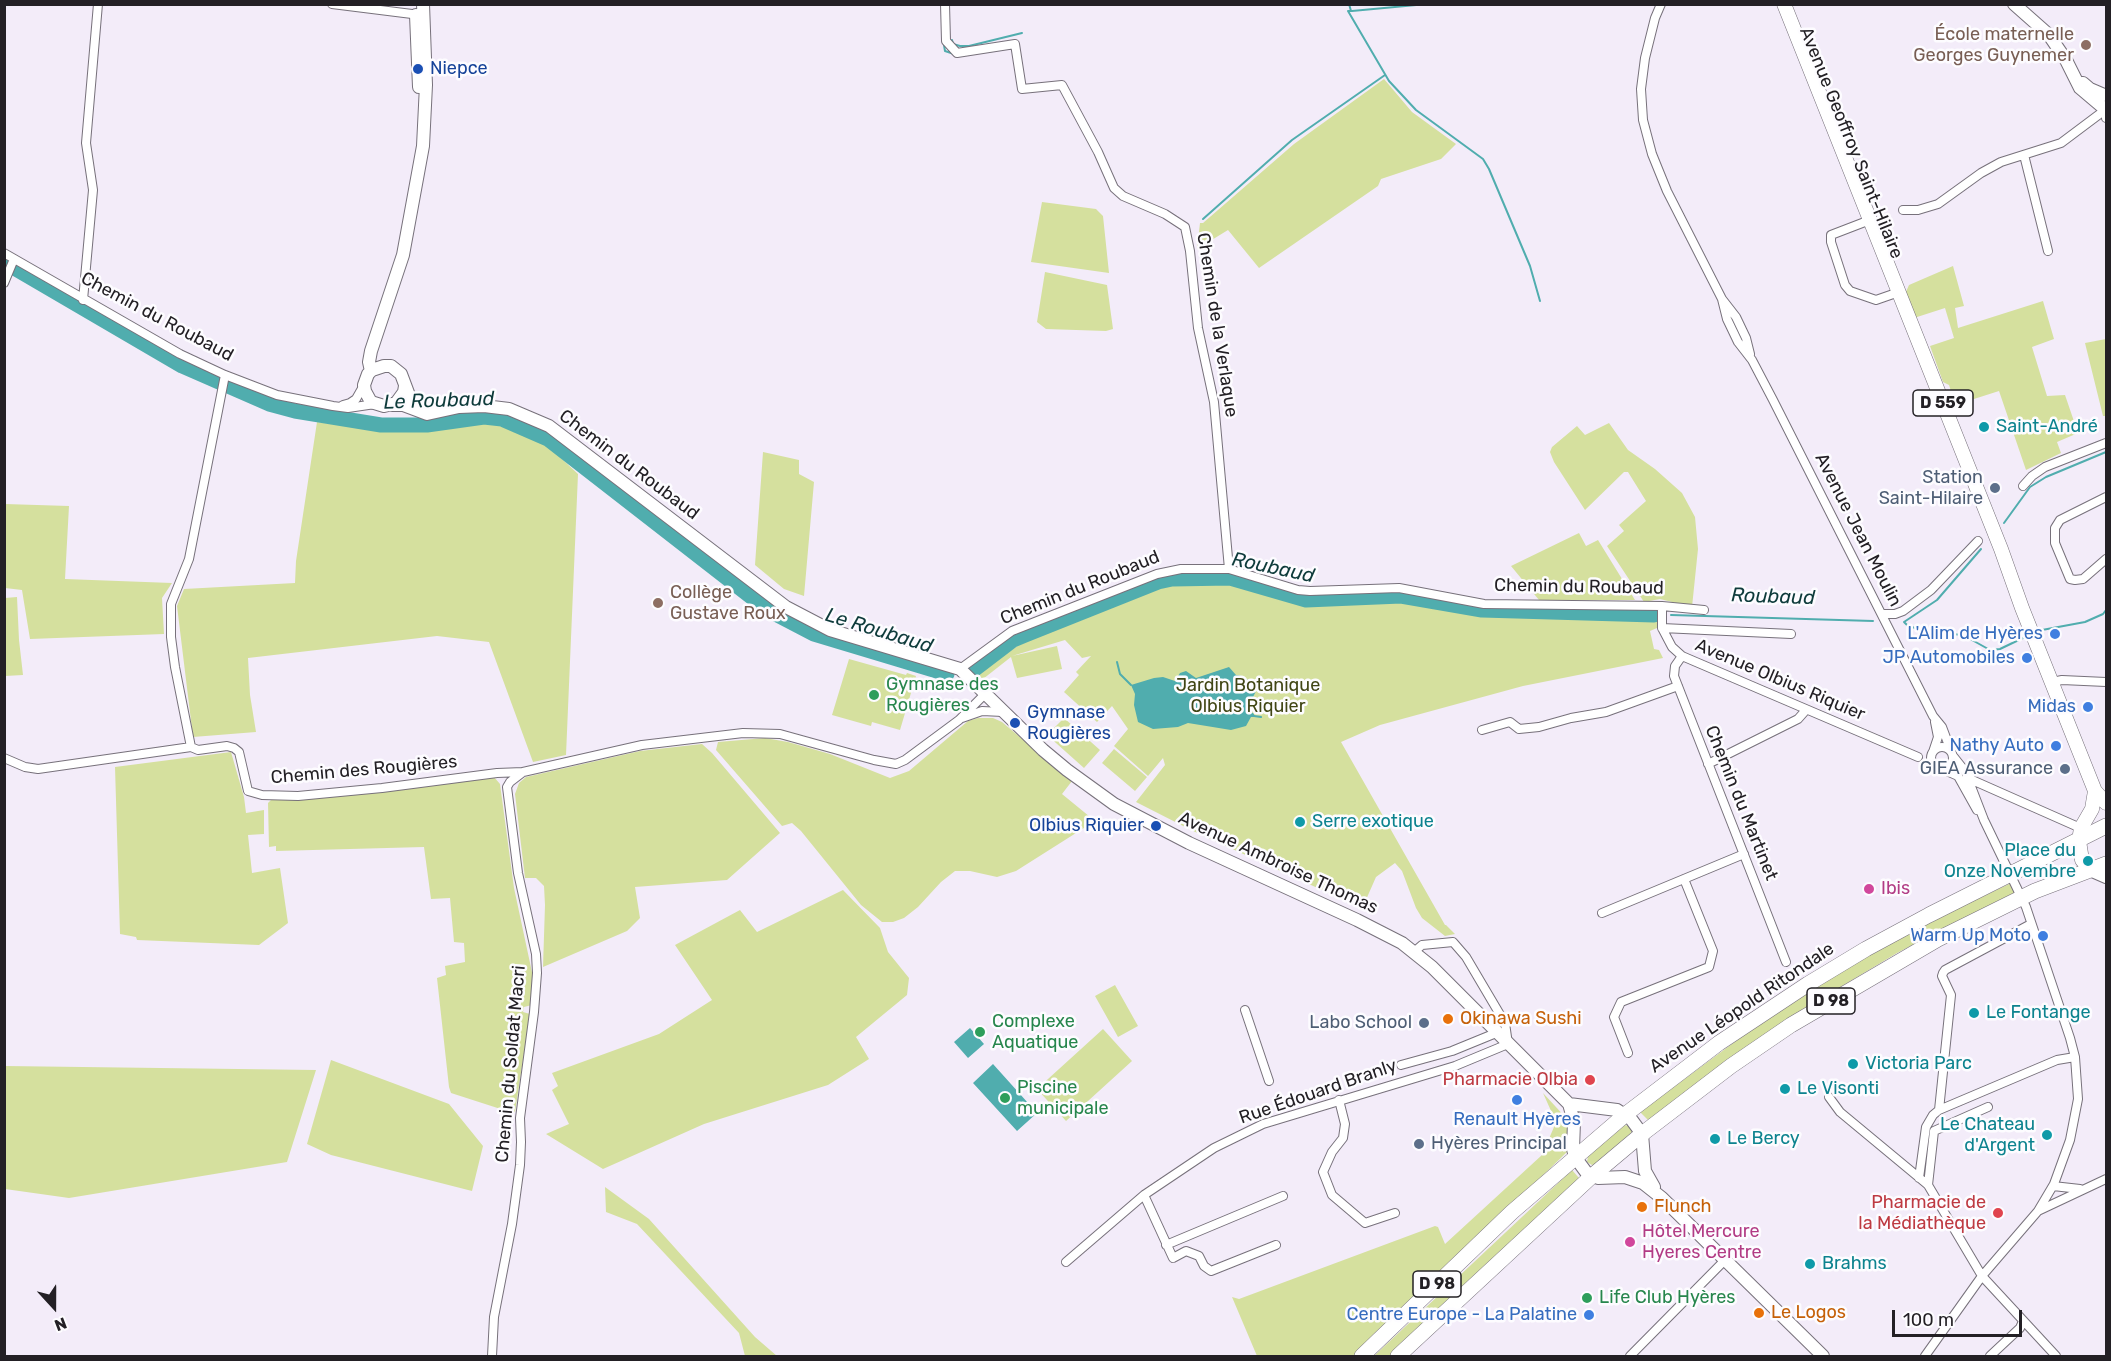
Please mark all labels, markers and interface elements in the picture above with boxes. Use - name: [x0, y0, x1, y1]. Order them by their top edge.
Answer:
- street label: Avenue Geoffroy Saint-Hilaire: [1795, 24, 1907, 262]
- place label: École maternelle Georges Guynemer: [1913, 24, 2074, 66]
- marker: École maternelle Georges Guynemer: [2079, 38, 2093, 52]
- place label: Niepce: [430, 58, 488, 80]
- marker: Niepce: [411, 62, 425, 76]
- street label: Chemin de la Verlaque: [1192, 231, 1242, 419]
- street label: Chemin du Roubaud: [77, 268, 237, 366]
- water label: Le Roubaud: [383, 387, 495, 415]
- road number: D 559: [1913, 390, 1973, 416]
- street label: Chemin du Roubaud: [555, 405, 703, 525]
- place label: Saint-André: [1996, 416, 2098, 438]
- marker: Saint-André: [1977, 420, 1991, 434]
- street label: Avenue Jean Moulin: [1810, 450, 1906, 610]
- place label: Station Saint-Hilaire: [1879, 467, 1983, 510]
- marker: Station Saint-Hilaire: [1988, 481, 2002, 495]
- street label: Chemin du Roubaud: [997, 546, 1163, 630]
- water label: Roubaud: [1229, 548, 1317, 588]
- street label: Chemin du Roubaud: [1494, 575, 1664, 599]
- place label: Collège Gustave Roux: [670, 582, 786, 624]
- water label: Roubaud: [1731, 584, 1815, 610]
- marker: Collège Gustave Roux: [651, 596, 665, 610]
- water label: Le Roubaud: [822, 603, 936, 659]
- place label: L'Alim de Hyères: [1907, 623, 2043, 645]
- marker: L'Alim de Hyères: [2048, 627, 2062, 641]
- street label: Avenue Olbius Riquier: [1692, 634, 1868, 726]
- place label: JP Automobiles: [1882, 647, 2015, 669]
- marker: JP Automobiles: [2020, 651, 2034, 665]
- place label: Gymnase des Rougières: [886, 674, 999, 716]
- park label: Jardin Botanique Olbius Riquier: [1176, 675, 1320, 718]
- marker: Gymnase des Rougières: [867, 688, 881, 702]
- place label: Midas: [2028, 696, 2076, 718]
- marker: Midas: [2081, 700, 2095, 714]
- place label: Gymnase Rougières: [1027, 702, 1111, 744]
- marker: Gymnase Rougières: [1008, 716, 1022, 730]
- street label: Chemin du Martinet: [1700, 722, 1782, 884]
- place label: Nathy Auto: [1949, 735, 2044, 757]
- marker: Nathy Auto: [2049, 739, 2063, 753]
- street label: Chemin des Rougières: [270, 751, 458, 789]
- place label: GIEA Assurance: [1920, 758, 2053, 780]
- marker: GIEA Assurance: [2058, 762, 2072, 776]
- street label: Avenue Ambroise Thomas: [1175, 807, 1381, 919]
- place label: Serre exotique: [1312, 811, 1434, 833]
- place label: Olbius Riquier: [1029, 815, 1144, 837]
- marker: Serre exotique: [1293, 815, 1307, 829]
- marker: Olbius Riquier: [1149, 819, 1163, 833]
- place label: Place du Onze Novembre: [1944, 840, 2076, 882]
- marker: Place du Onze Novembre: [2081, 854, 2095, 868]
- place label: Ibis: [1881, 878, 1910, 900]
- marker: Ibis: [1862, 882, 1876, 896]
- place label: Warm Up Moto: [1910, 925, 2031, 947]
- marker: Warm Up Moto: [2036, 929, 2050, 943]
- street label: Avenue Léopold Ritondale: [1646, 938, 1838, 1078]
- street label: Chemin du Soldat Macri: [492, 964, 530, 1164]
- road number: D 98: [1807, 988, 1855, 1014]
- place label: Le Fontange: [1986, 1002, 2091, 1024]
- marker: Le Fontange: [1967, 1006, 1981, 1020]
- place label: Okinawa Sushi: [1460, 1008, 1582, 1030]
- place label: Complexe Aquatique: [992, 1011, 1078, 1054]
- place label: Labo School: [1309, 1012, 1412, 1034]
- marker: Okinawa Sushi: [1441, 1012, 1455, 1026]
- marker: Labo School: [1417, 1016, 1431, 1030]
- marker: Complexe Aquatique: [973, 1025, 987, 1039]
- place label: Victoria Parc: [1865, 1053, 1972, 1075]
- street label: Rue Édouard Branly: [1236, 1055, 1400, 1129]
- marker: Victoria Parc: [1846, 1057, 1860, 1071]
- place label: Pharmacie Olbia: [1442, 1069, 1578, 1091]
- marker: Pharmacie Olbia: [1583, 1073, 1597, 1087]
- place label: Piscine municipale: [1017, 1077, 1109, 1120]
- place label: Le Visonti: [1797, 1078, 1879, 1100]
- marker: Le Visonti: [1778, 1082, 1792, 1096]
- marker: Piscine municipale: [998, 1091, 1012, 1105]
- marker: Renault Hyères: [1510, 1093, 1524, 1107]
- place label: Renault Hyères: [1453, 1109, 1581, 1131]
- place label: Le Chateau d'Argent: [1940, 1114, 2035, 1156]
- place label: Le Bercy: [1727, 1128, 1800, 1150]
- marker: Le Chateau d'Argent: [2040, 1128, 2054, 1142]
- marker: Le Bercy: [1708, 1132, 1722, 1146]
- place label: Hyères Principal: [1431, 1133, 1567, 1155]
- marker: Hyères Principal: [1412, 1137, 1426, 1151]
- place label: Pharmacie de la Médiathèque: [1858, 1192, 1986, 1234]
- place label: Flunch: [1654, 1196, 1712, 1218]
- marker: Flunch: [1635, 1200, 1649, 1214]
- marker: Pharmacie de la Médiathèque: [1991, 1206, 2005, 1220]
- place label: Hôtel Mercure Hyeres Centre: [1642, 1221, 1762, 1264]
- marker: Hôtel Mercure Hyeres Centre: [1623, 1235, 1637, 1249]
- place label: Brahms: [1822, 1253, 1887, 1275]
- marker: Brahms: [1803, 1257, 1817, 1271]
- road number: D 98: [1413, 1271, 1461, 1297]
- north arrow: [24, 1277, 84, 1337]
- place label: Life Club Hyères: [1599, 1287, 1736, 1309]
- marker: Life Club Hyères: [1580, 1291, 1594, 1305]
- scale bar: [1895, 1298, 2026, 1336]
- place label: Le Logos: [1771, 1302, 1846, 1324]
- place label: Centre Europe - La Palatine: [1347, 1304, 1577, 1326]
- marker: Le Logos: [1752, 1306, 1766, 1320]
- marker: Centre Europe - La Palatine: [1582, 1308, 1596, 1322]
- text: 100 m: [1903, 1309, 1954, 1331]
- text: N: [52, 1313, 69, 1335]

